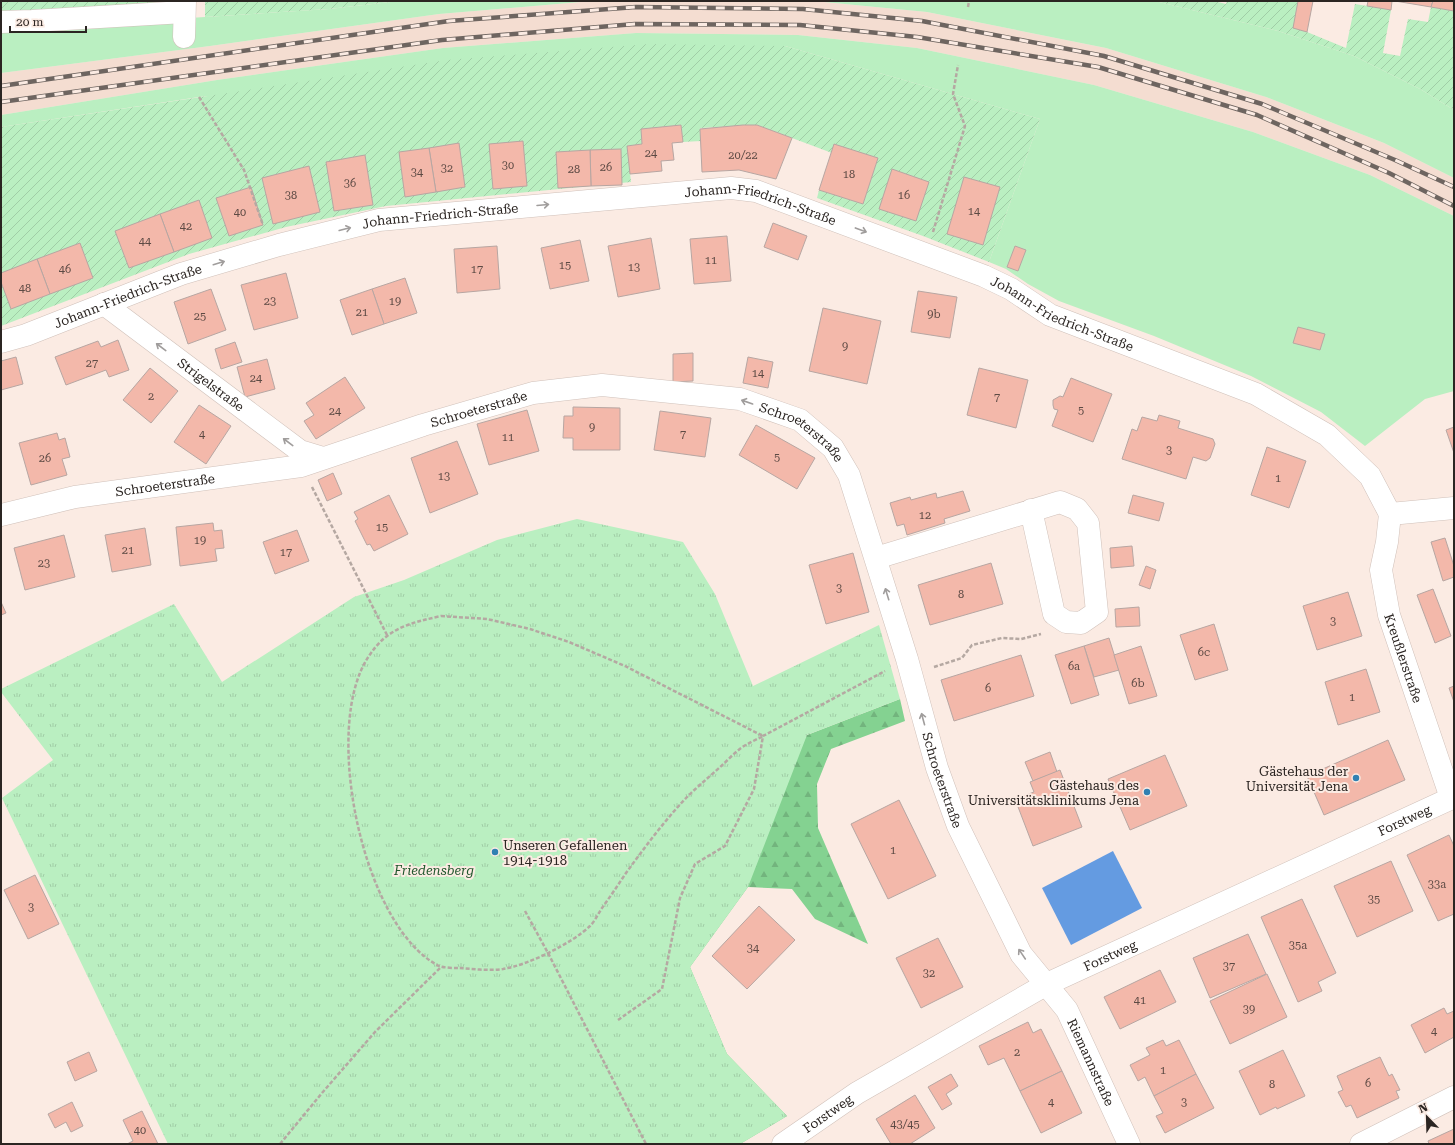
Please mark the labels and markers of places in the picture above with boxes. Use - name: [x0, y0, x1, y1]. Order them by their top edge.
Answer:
- place label: Gästehaus der Universität Jena: [1246, 764, 1349, 794]
- marker: Gästehaus der Universität Jena: [1351, 773, 1361, 783]
- place label: Gästehaus des Universitätsklinikums Jena: [968, 778, 1139, 808]
- marker: Gästehaus des Universitätsklinikums Jena: [1142, 787, 1152, 797]
- place label: Unseren Gefallenen 1914-1918: [503, 838, 628, 868]
- marker: Unseren Gefallenen 1914-1918: [490, 847, 500, 857]

